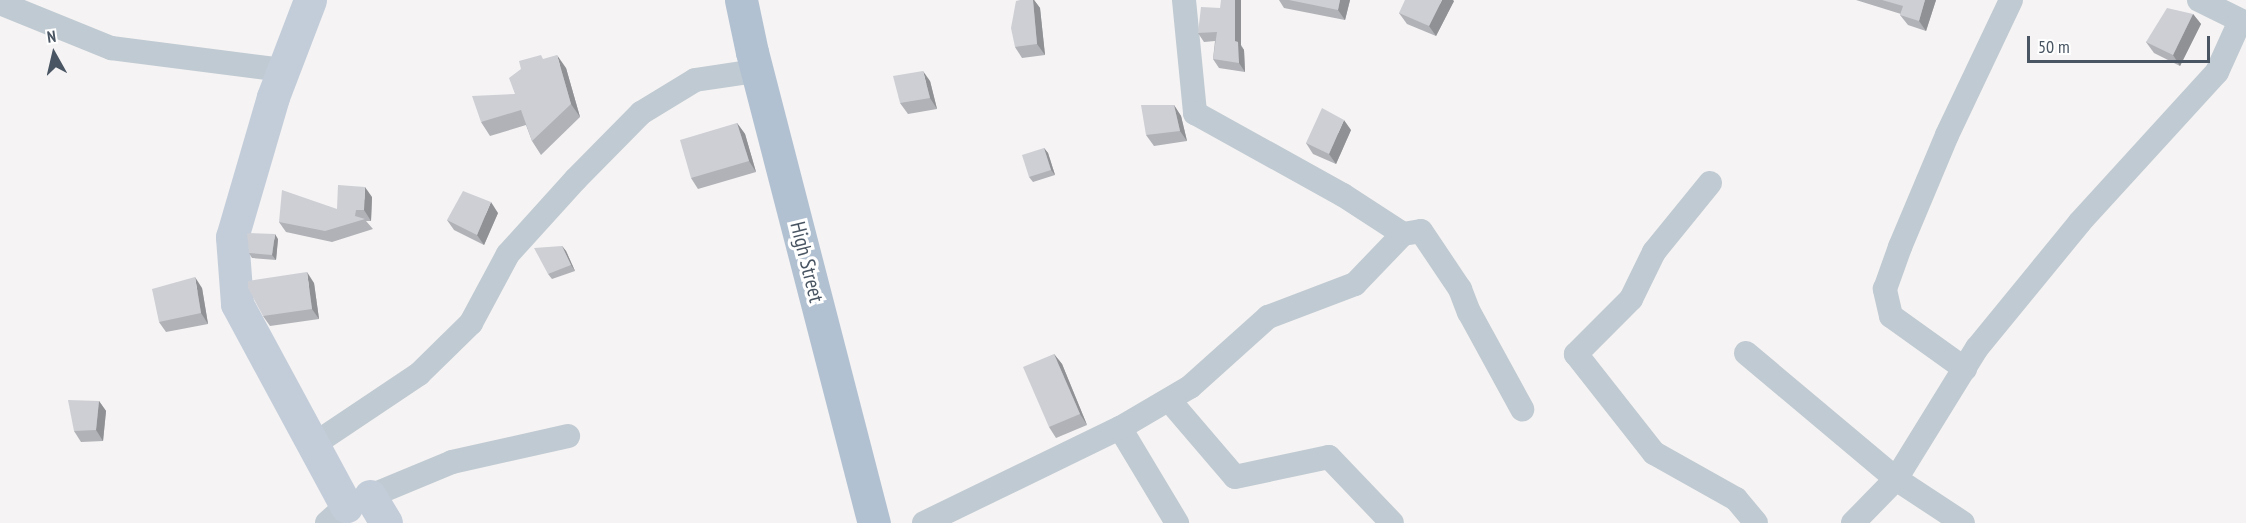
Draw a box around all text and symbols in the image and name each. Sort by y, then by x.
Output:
north arrow [24,24,84,84]
scale bar [2030,24,2213,62]
text: N [46,26,57,47]
text: 50 m [2038,35,2070,58]
street label: High Street [785,219,829,305]

